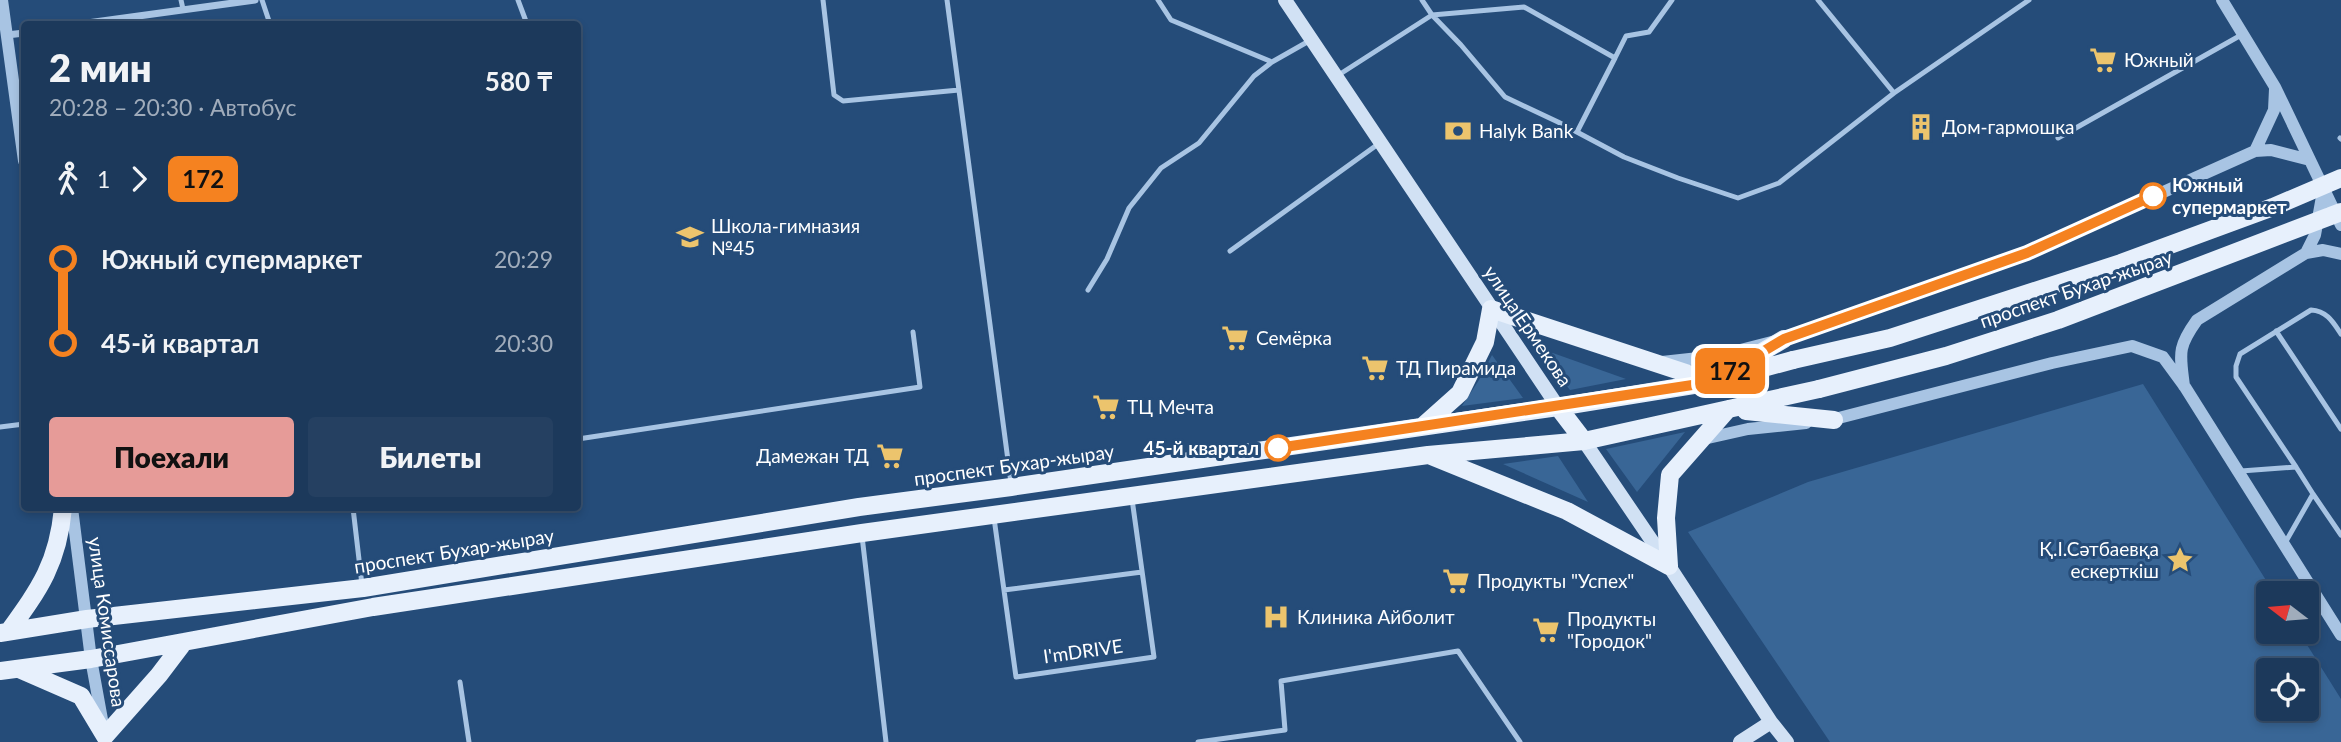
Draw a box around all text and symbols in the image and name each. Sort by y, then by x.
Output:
text: 2 мин [49,44,152,90]
supermarket icon: Южный [2088,45,2118,75]
place label: Южный [2124,48,2194,71]
text: 580 ₸ [485,65,553,97]
text: 20:28 – 20:30 · Автобус [49,93,297,121]
building icon: Дом-гармошка [1906,112,1936,142]
place label: Дом-гармошка [1942,115,2075,138]
bank icon: Halyk Bank [1443,116,1473,146]
place label: Halyk Bank [1479,119,1574,142]
icon: walk [49,160,87,198]
icon: forward [120,160,158,198]
text: 172 [182,164,224,193]
text: 1 [97,165,110,193]
place label: Южный супермаркет [2172,173,2287,218]
marker: Южный супермаркет [2140,183,2166,209]
place label: Школа-гимназия №45 [711,214,860,259]
school or university icon: Школа-гимназия №45 [675,222,705,252]
text: Южный супермаркет [101,243,362,275]
text: 20:29 [494,245,553,273]
street label: проспект Бухар-жырау [1977,245,2175,332]
street label: улица Ермекова [1480,261,1577,390]
supermarket icon: Семёрка [1220,323,1250,353]
place label: Семёрка [1256,326,1332,349]
text: 45-й квартал [101,327,259,359]
text: 20:30 [494,329,553,357]
line badge: 172 [1690,348,1770,394]
supermarket icon: ТД Пирамида [1360,353,1390,383]
place label: ТД Пирамида [1396,356,1516,379]
text: 172 [1709,356,1751,385]
supermarket icon: ТЦ Мечта [1091,392,1121,422]
place label: ТЦ Мечта [1127,395,1214,418]
button: Поехали [49,417,294,497]
button: Билеты [308,417,553,497]
marker: 45-й квартал [1265,435,1291,461]
place label: 45-й квартал [1143,436,1259,459]
street label: проспект Бухар-жырау [912,439,1116,490]
supermarket icon: Дамежан ТД [875,441,905,471]
place label: Дамежан ТД [756,444,869,467]
street label: проспект Бухар-жырау [352,523,556,578]
street label: улица Комиссарова [84,535,131,708]
place label: Қ.І.Сәтбаевқа ескерткіш [2039,537,2159,582]
place icon: Қ.І.Сәтбаевқа ескерткіш [2165,545,2195,575]
supermarket icon: Продукты "Успех" [1441,566,1471,596]
place label: Продукты "Успех" [1477,569,1634,592]
north arrow [2256,581,2319,644]
map controls [2256,581,2319,721]
hospital icon: Клиника Айболит [1261,602,1291,632]
place label: Клиника Айболит [1297,605,1455,628]
place label: Продукты "Городок" [1567,607,1656,652]
supermarket icon: Продукты "Городок" [1531,615,1561,645]
street label: I'mDRIVE [1042,634,1124,667]
button: locate [2256,658,2319,721]

